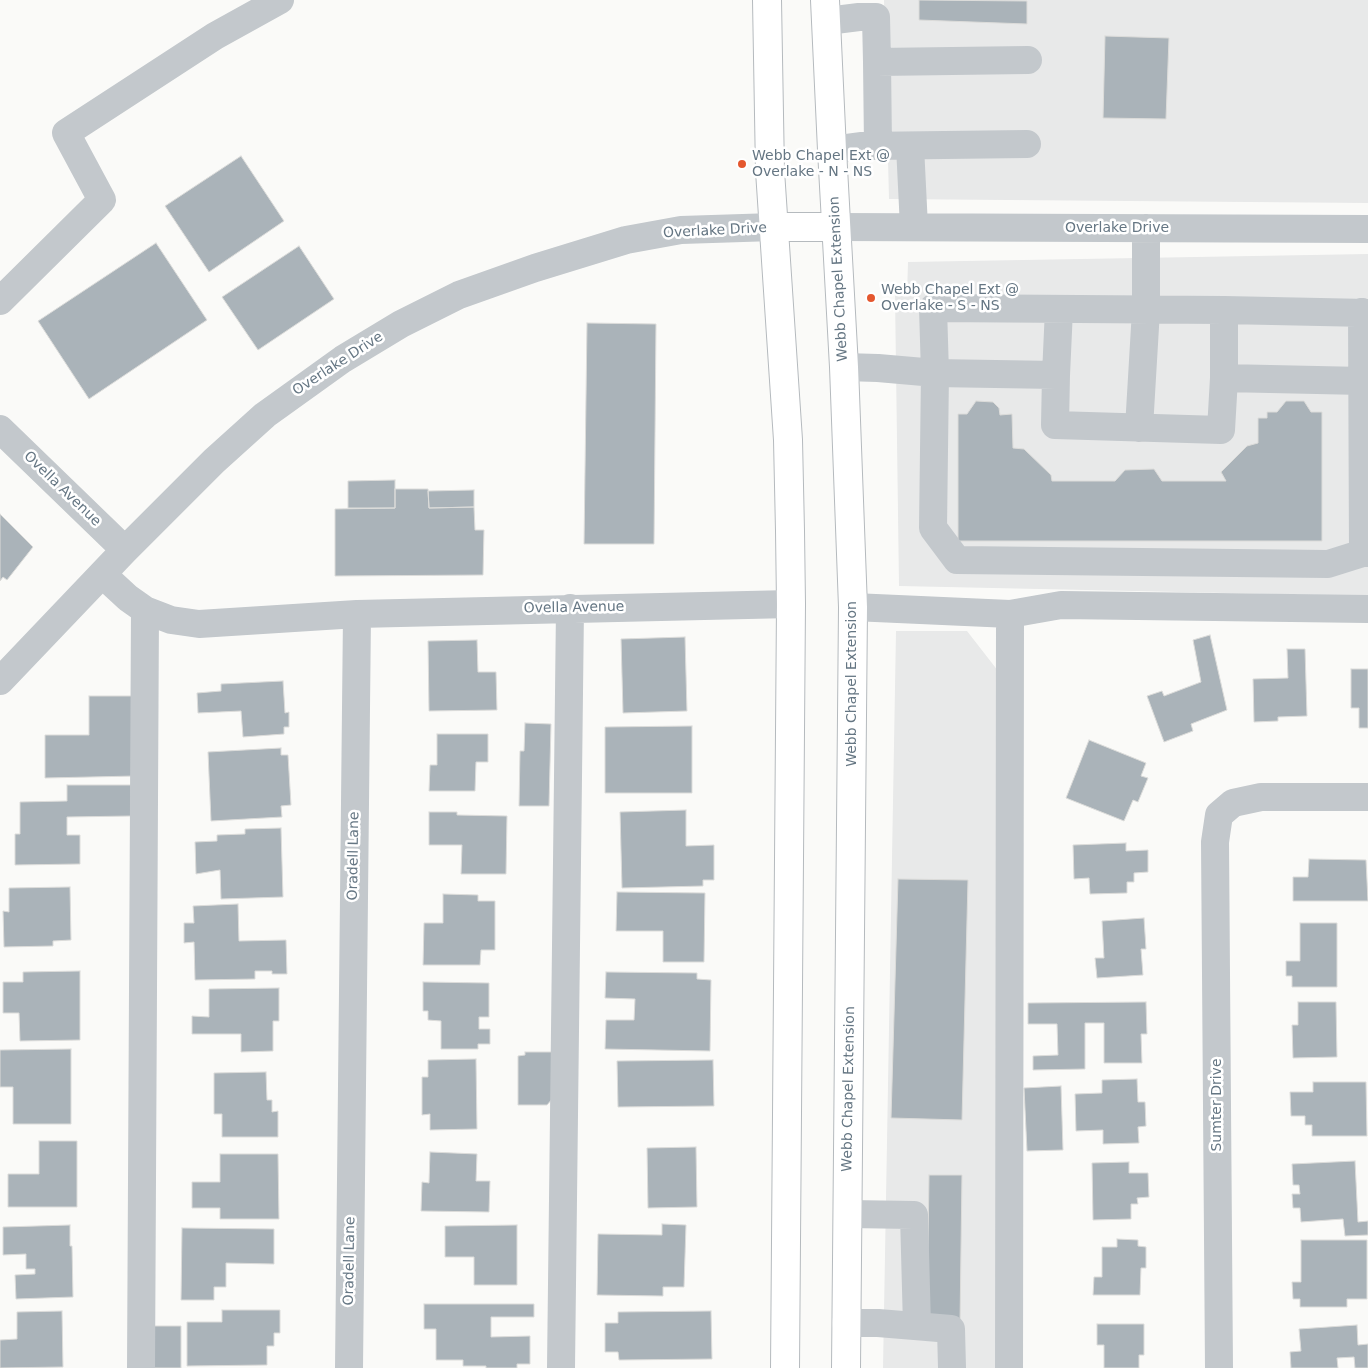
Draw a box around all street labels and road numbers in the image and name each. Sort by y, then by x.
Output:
street label: Webb Chapel Extension [826,196,852,362]
street label: Overlake Drive [663,220,767,242]
street label: Overlake Drive [1065,220,1169,236]
street label: Overlake Drive [290,329,386,399]
street label: Ovella Avenue [20,448,104,530]
street label: Ovella Avenue [523,599,625,617]
street label: Webb Chapel Extension [844,601,860,767]
street label: Oradell Lane [345,811,363,901]
street label: Webb Chapel Extension [839,1006,859,1172]
street label: Sumter Drive [1209,1058,1225,1152]
street label: Oradell Lane [341,1216,359,1306]

